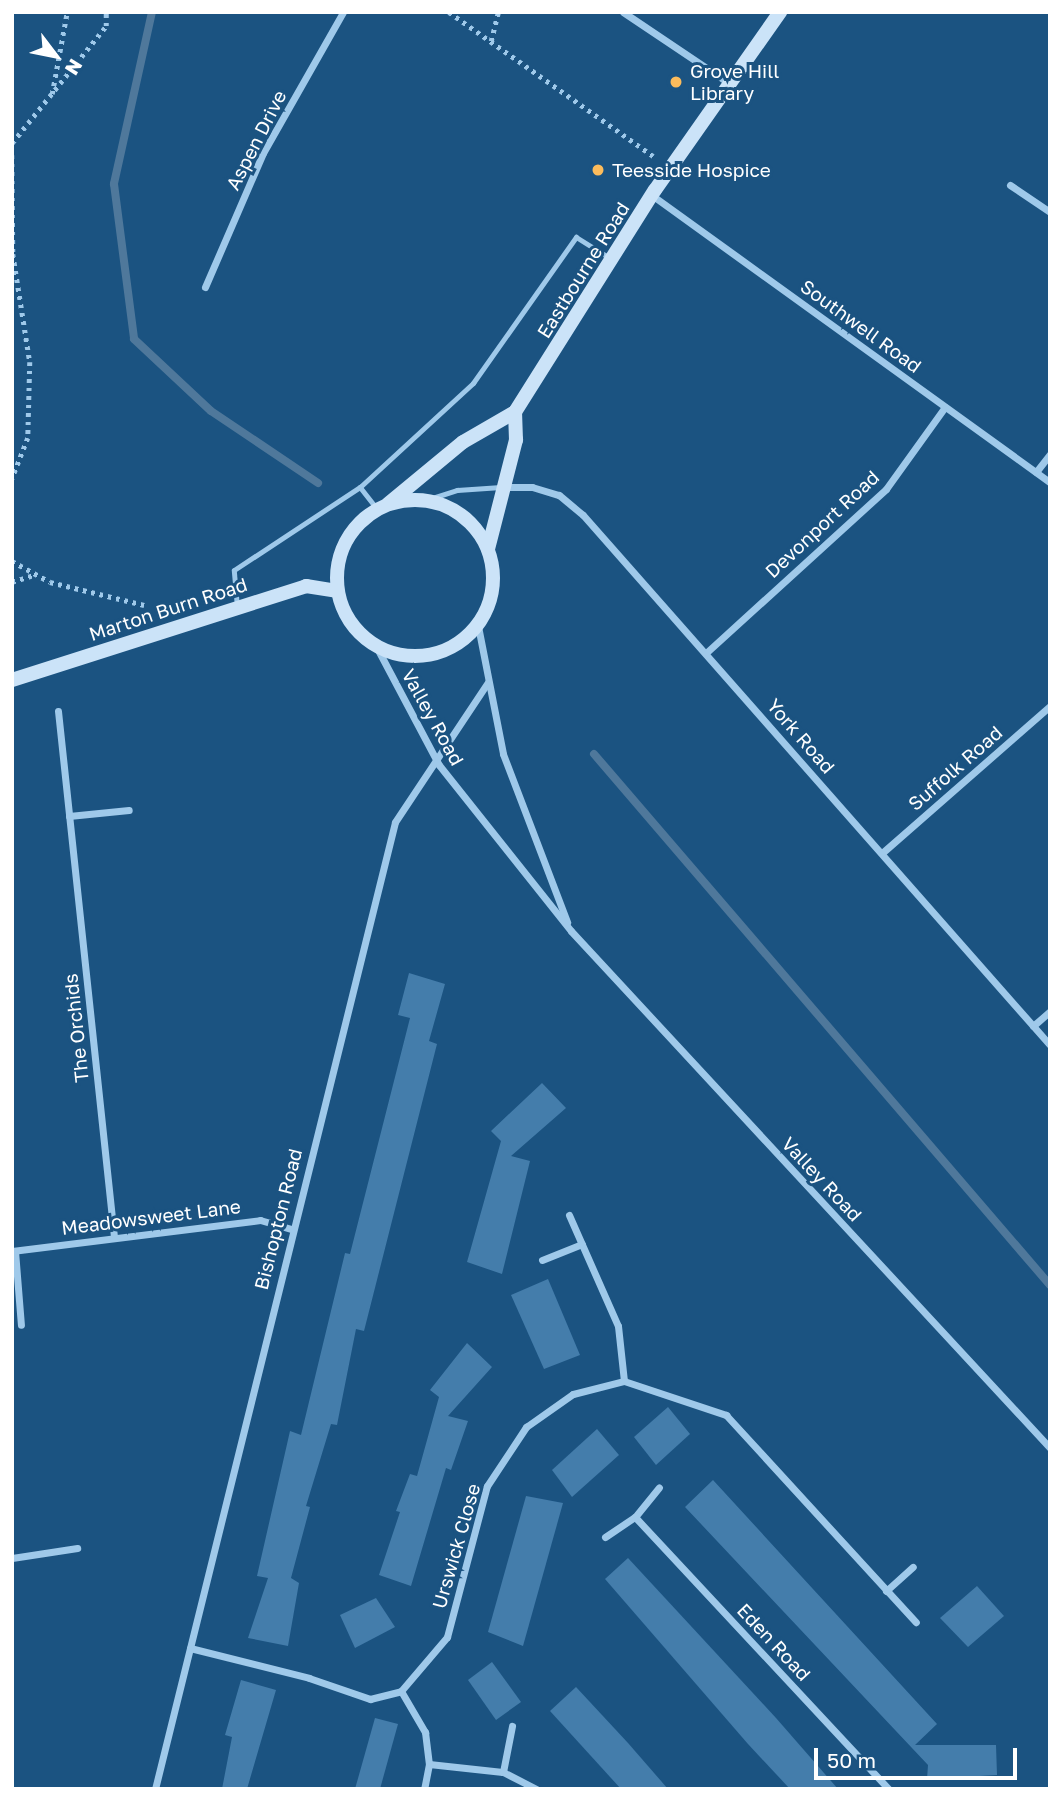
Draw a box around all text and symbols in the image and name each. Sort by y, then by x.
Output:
north arrow [21,21,91,91]
text: N [61,55,88,80]
place label: Grove Hill Library [690,60,779,104]
marker: Grove Hill Library [668,74,684,90]
street label: Aspen Drive [221,86,291,194]
place label: Teesside Hospice [612,159,771,181]
marker: Teesside Hospice [590,162,606,178]
street label: Eastbourne Road [532,198,634,342]
street label: Southwell Road [796,275,926,377]
street label: Devonport Road [760,466,884,582]
street label: Marton Burn Road [86,573,250,645]
street label: Valley Road [397,665,469,769]
street label: York Road [762,694,840,778]
street label: Suffolk Road [903,721,1007,815]
street label: The Orchids [59,972,93,1084]
street label: Valley Road [777,1132,867,1226]
street label: Bishopton Road [249,1146,307,1292]
street label: Meadowsweet Lane [60,1195,242,1239]
street label: Urswick Close [427,1481,485,1611]
street label: Eden Road [733,1599,815,1685]
scale bar [817,1734,1020,1778]
text: 50 m [827,1747,876,1773]

